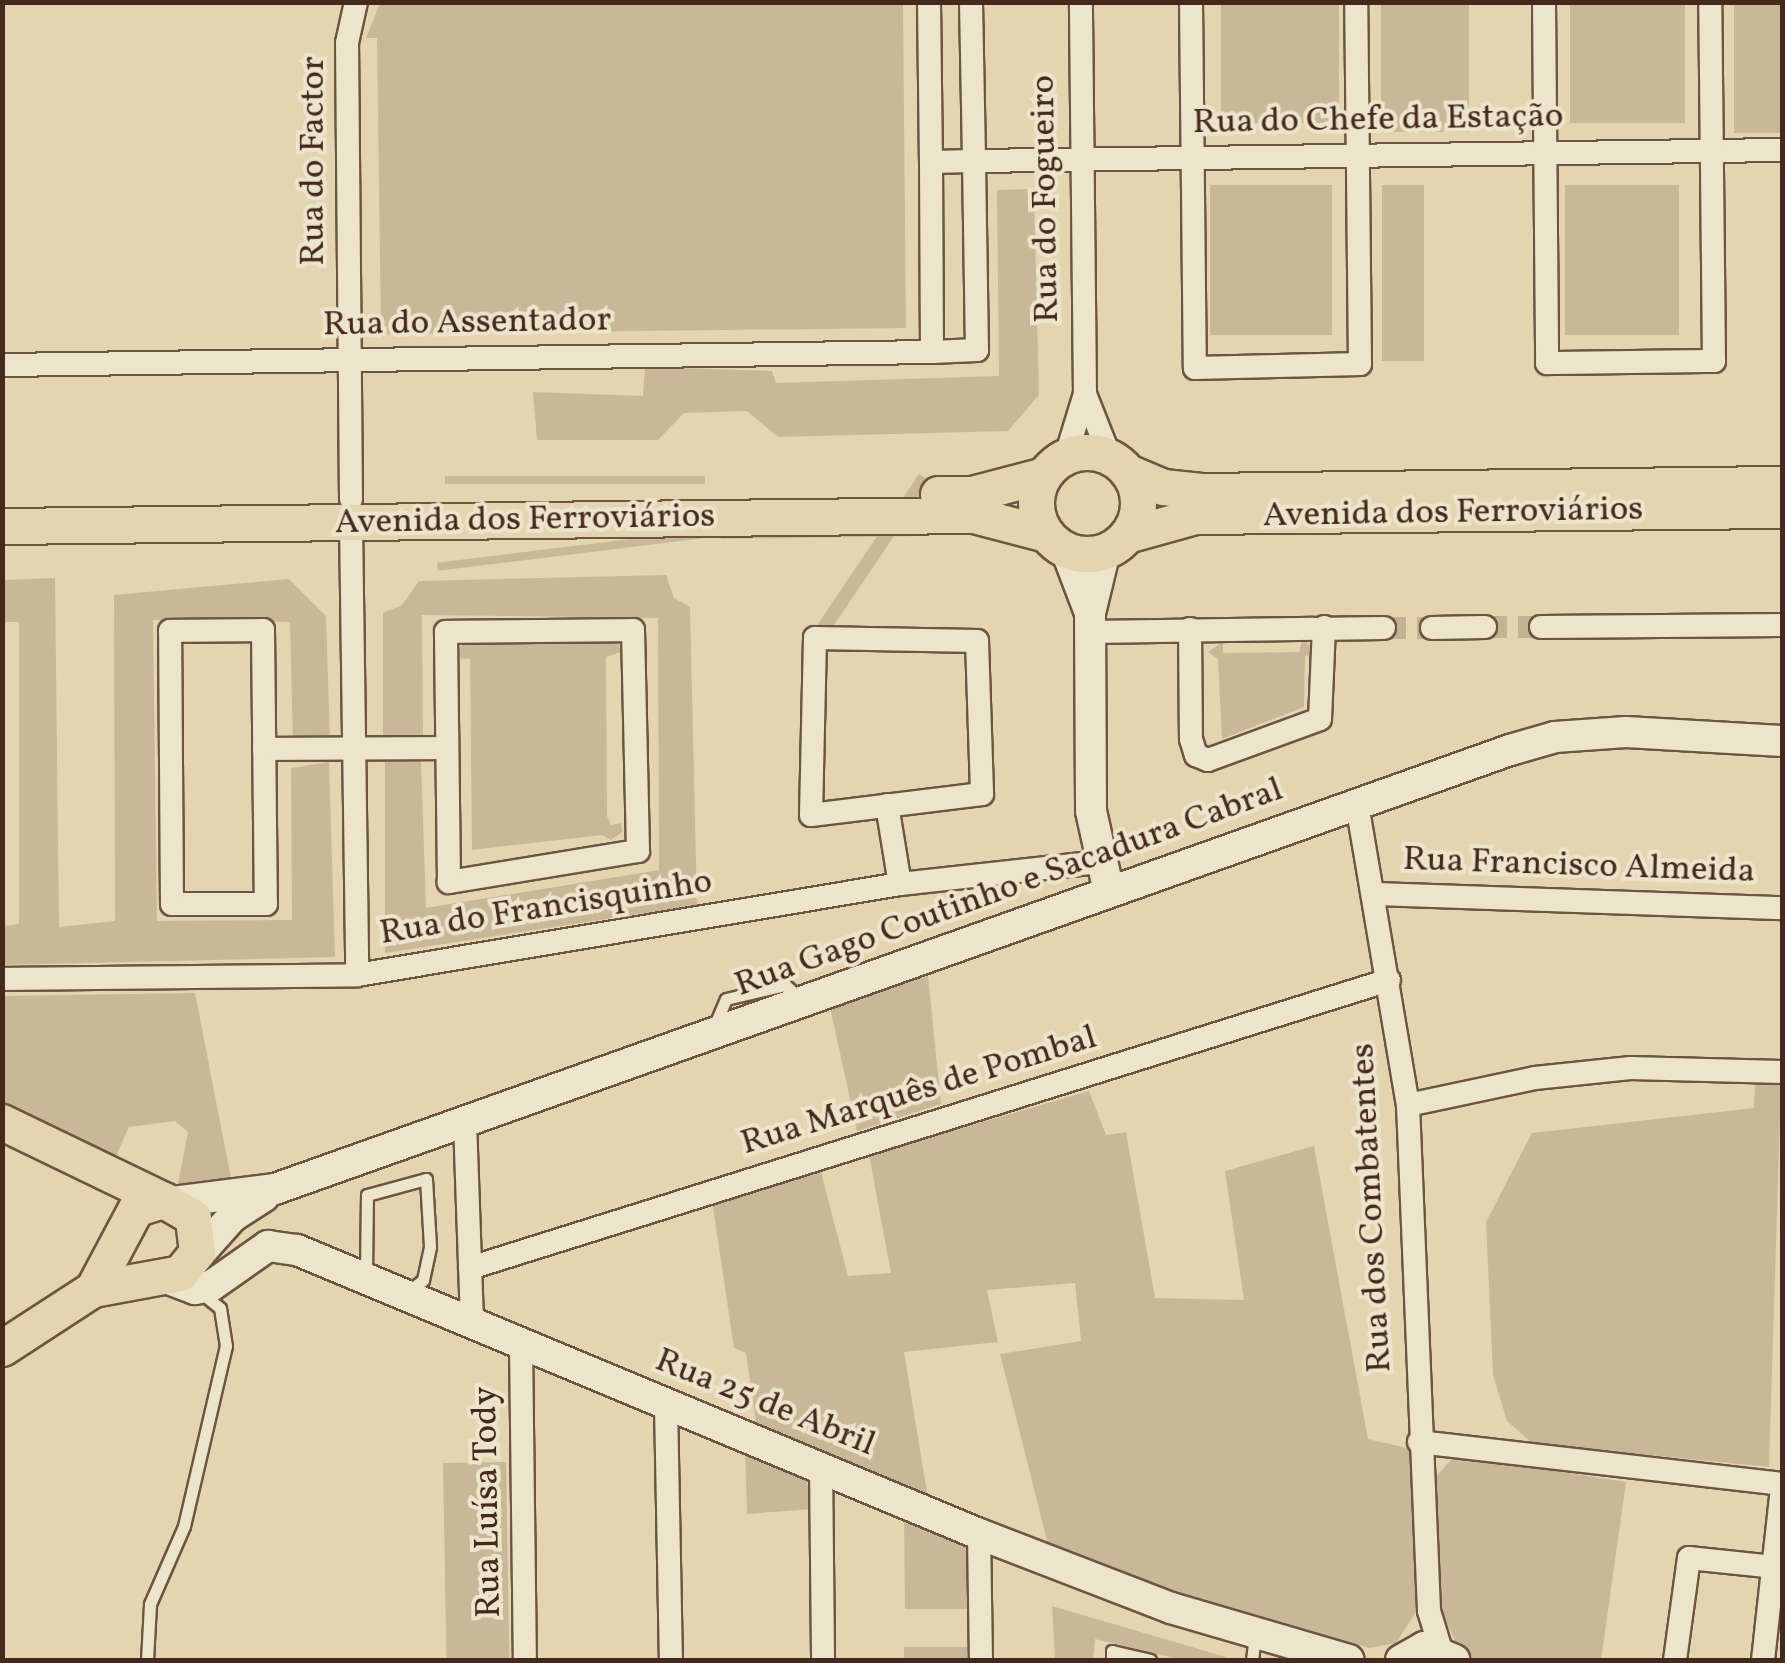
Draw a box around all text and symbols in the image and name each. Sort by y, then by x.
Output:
street label: Rua do Factor [293,56,335,266]
street label: Rua do Fogueiro [1023,75,1069,323]
street label: Rua do Chefe da Estação [1192,96,1564,144]
street label: Rua do Assentador [323,299,611,347]
street label: Avenida dos Ferroviários [1262,489,1644,537]
street label: Avenida dos Ferroviários [334,496,716,544]
street label: Rua Gago Coutinho e Sacadura Cabral [729,769,1289,1007]
street label: Rua Francisco Almeida [1402,839,1756,893]
street label: Rua do Francisquinho [377,861,715,955]
street label: Rua Marquês de Pombal [736,1017,1102,1165]
street label: Rua dos Combatentes [1342,1042,1402,1374]
street label: Rua 25 de Abril [649,1340,881,1466]
street label: Rua Luísa Tody [465,1385,511,1619]

